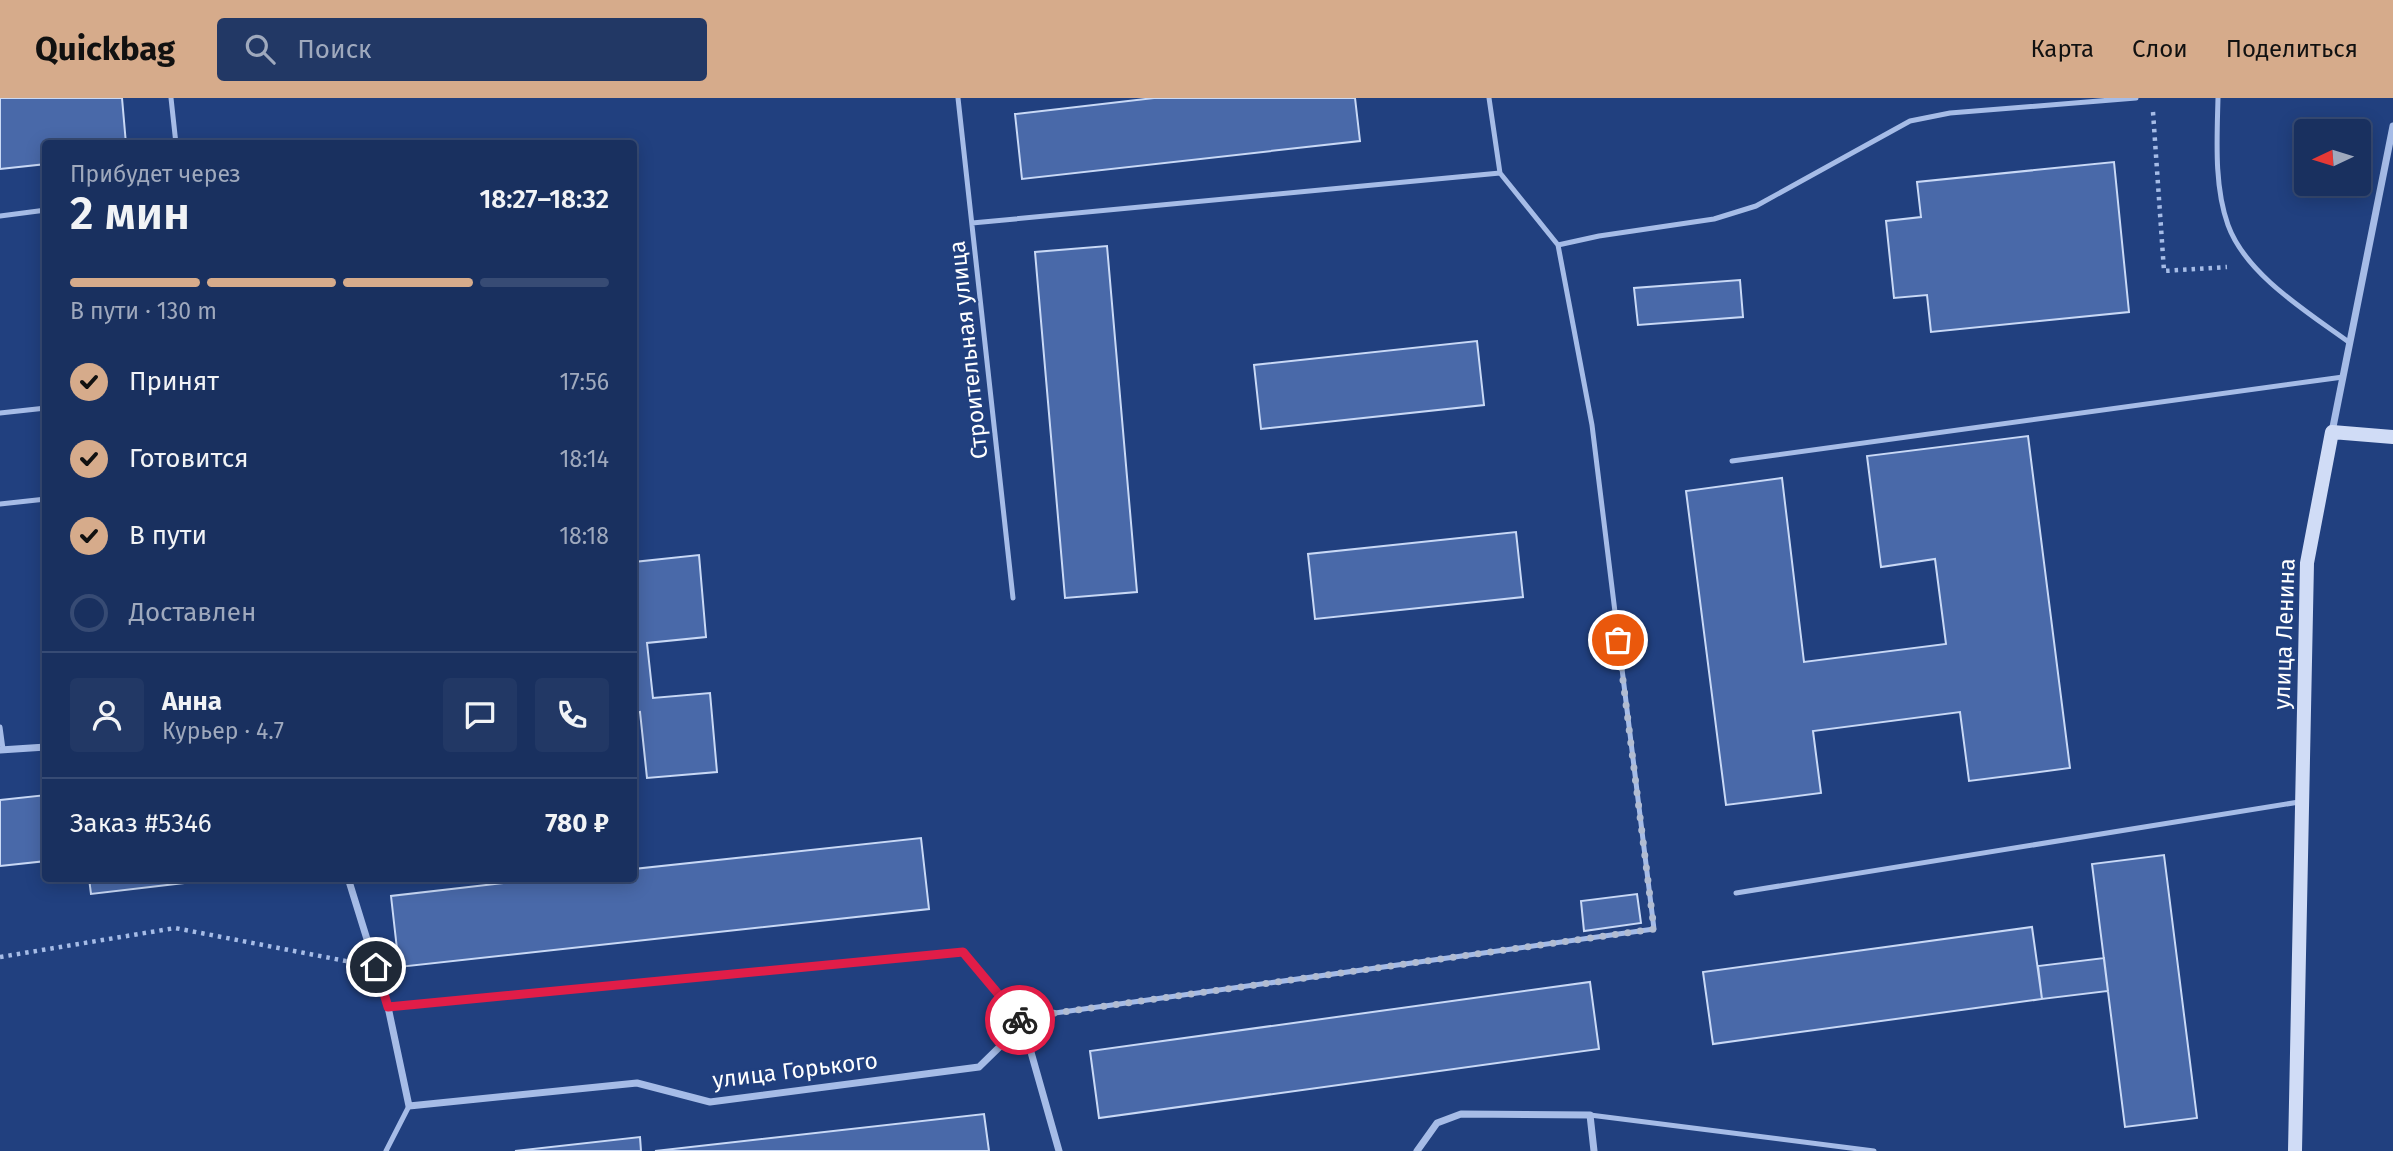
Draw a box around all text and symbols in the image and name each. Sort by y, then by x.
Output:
search box [217,18,707,81]
text: Quickbag [35,29,175,69]
icon: search [241,30,279,68]
text: Поиск [297,34,372,65]
text: Карта [2030,35,2094,63]
text: Слои [2132,35,2188,63]
text: Поделиться [2226,35,2358,63]
north arrow [2294,119,2371,196]
map controls [2294,119,2371,196]
text: Прибудет через [70,160,241,188]
text: 18:27–18:32 [479,184,609,215]
text: 2 мин [70,186,190,241]
street label: Строительная улица [943,240,993,460]
text: В пути · 130 m [70,297,217,325]
icon: check [70,363,108,401]
text: Принят [129,366,219,397]
text: 17:56 [559,368,609,396]
icon: check [70,440,108,478]
text: Готовится [129,443,249,474]
text: 18:14 [560,445,609,473]
icon: check [70,517,108,555]
text: В пути [129,520,207,551]
text: 18:18 [559,522,609,550]
street label: улица Ленина [2267,558,2301,710]
text: Доставлен [129,597,256,628]
pin [1588,610,1648,670]
icon: bag [1599,621,1637,659]
button: person [70,678,144,752]
button: chat [443,678,517,752]
button: phone [535,678,609,752]
text: Анна [162,686,222,717]
text: Курьер · 4.7 [162,717,284,745]
text: Заказ #5346 [70,808,212,839]
text: 780 ₽ [545,808,609,839]
pin [346,937,406,997]
icon: home [357,948,395,986]
courier [985,985,1055,1055]
icon: bike [1001,1001,1039,1039]
street label: улица Горького [711,1046,879,1094]

